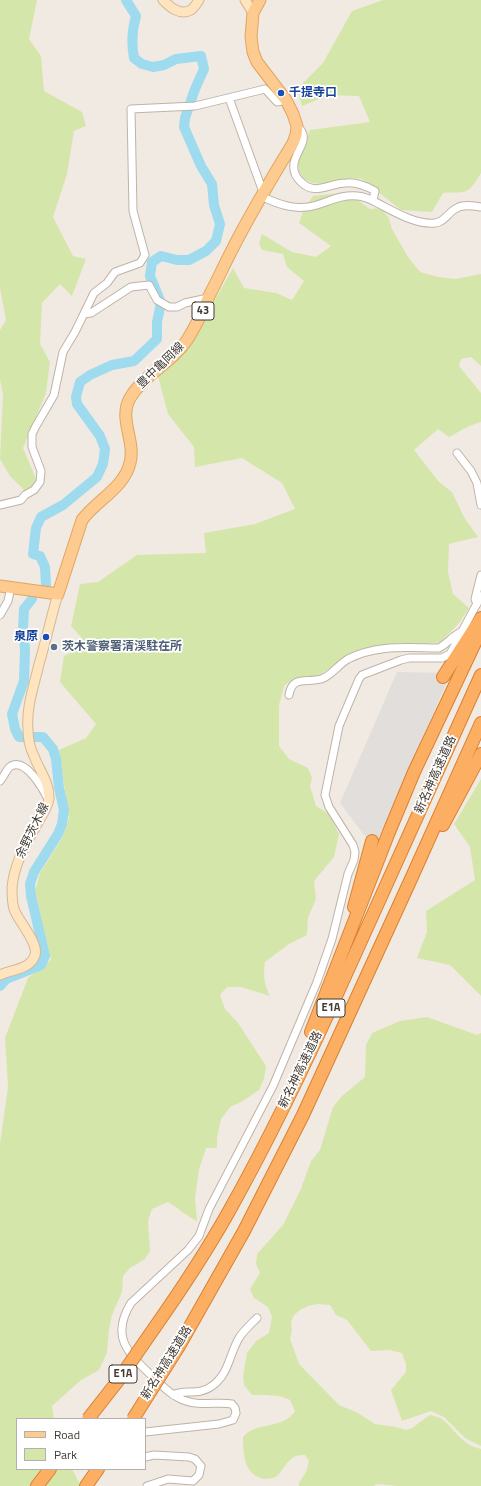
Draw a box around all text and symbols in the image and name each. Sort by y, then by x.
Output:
place label: 千提寺口 [289,86,337,100]
marker: 千提寺口 [276,88,286,98]
road number: 43 [192,302,214,320]
street label: 豊中亀岡線 [134,340,188,392]
place label: 泉原 [14,630,38,644]
marker: 泉原 [41,632,51,642]
place label: 茨木警察署清渓駐在所 [62,640,182,654]
marker: 茨木警察署清渓駐在所 [49,642,59,652]
street label: 新名神高速道路 [412,734,460,816]
street label: 余野茨木線 [13,801,53,861]
road number: E1A [317,999,345,1017]
street label: 新名神高速道路 [276,1029,326,1111]
street label: 新名神高速道路 [139,1324,195,1402]
road number: E1A [109,1365,137,1383]
legend [16,1418,146,1470]
text: Road [54,1425,80,1444]
text: Park [54,1445,77,1464]

